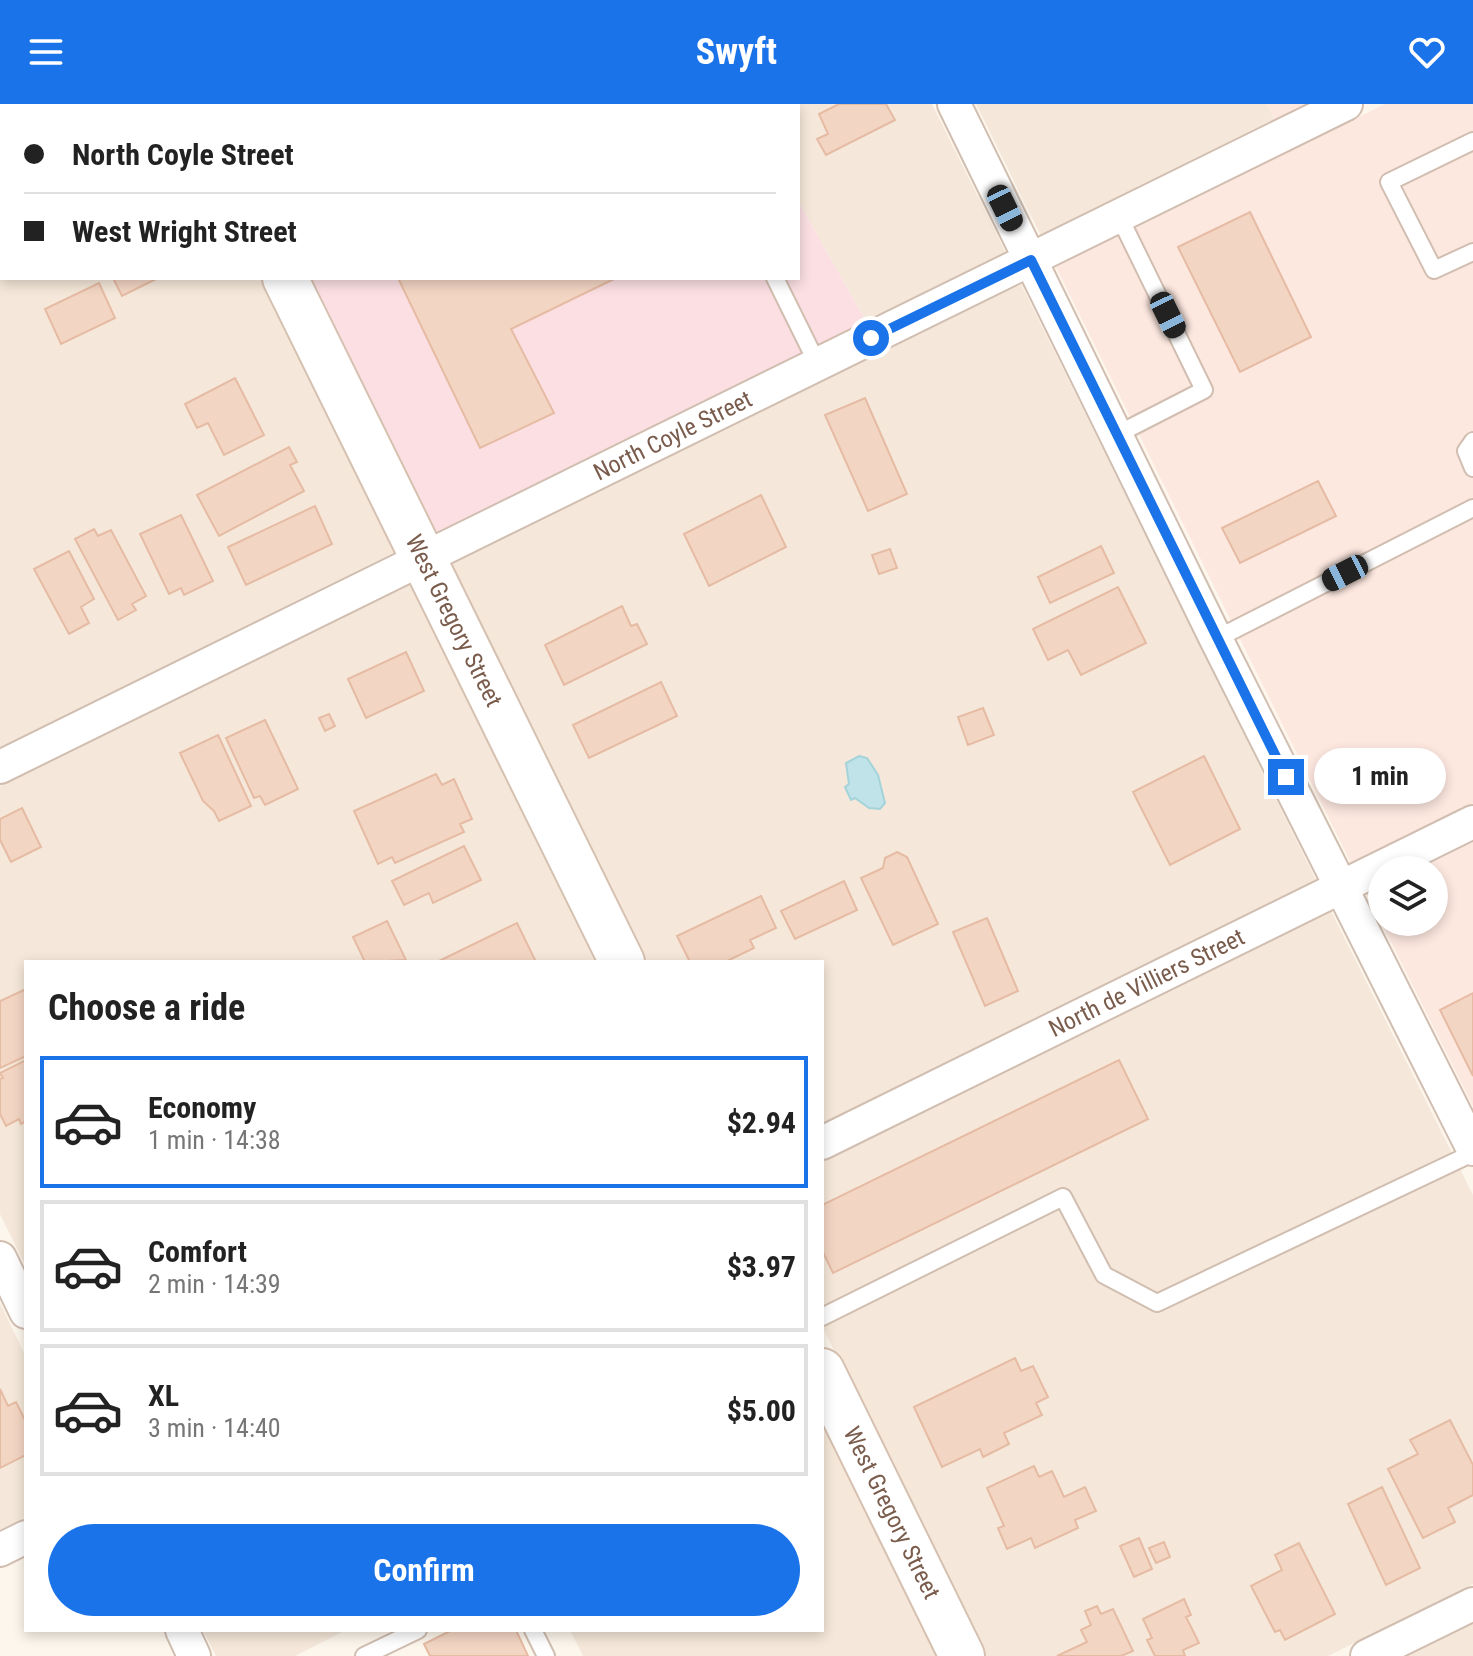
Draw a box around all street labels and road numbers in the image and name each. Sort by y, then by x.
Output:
street label: North Coyle Street [589,385,757,486]
street label: West Gregory Street [400,530,508,711]
street label: North de Villiers Street [1044,923,1249,1043]
street label: West Gregory Street [838,1422,946,1604]

